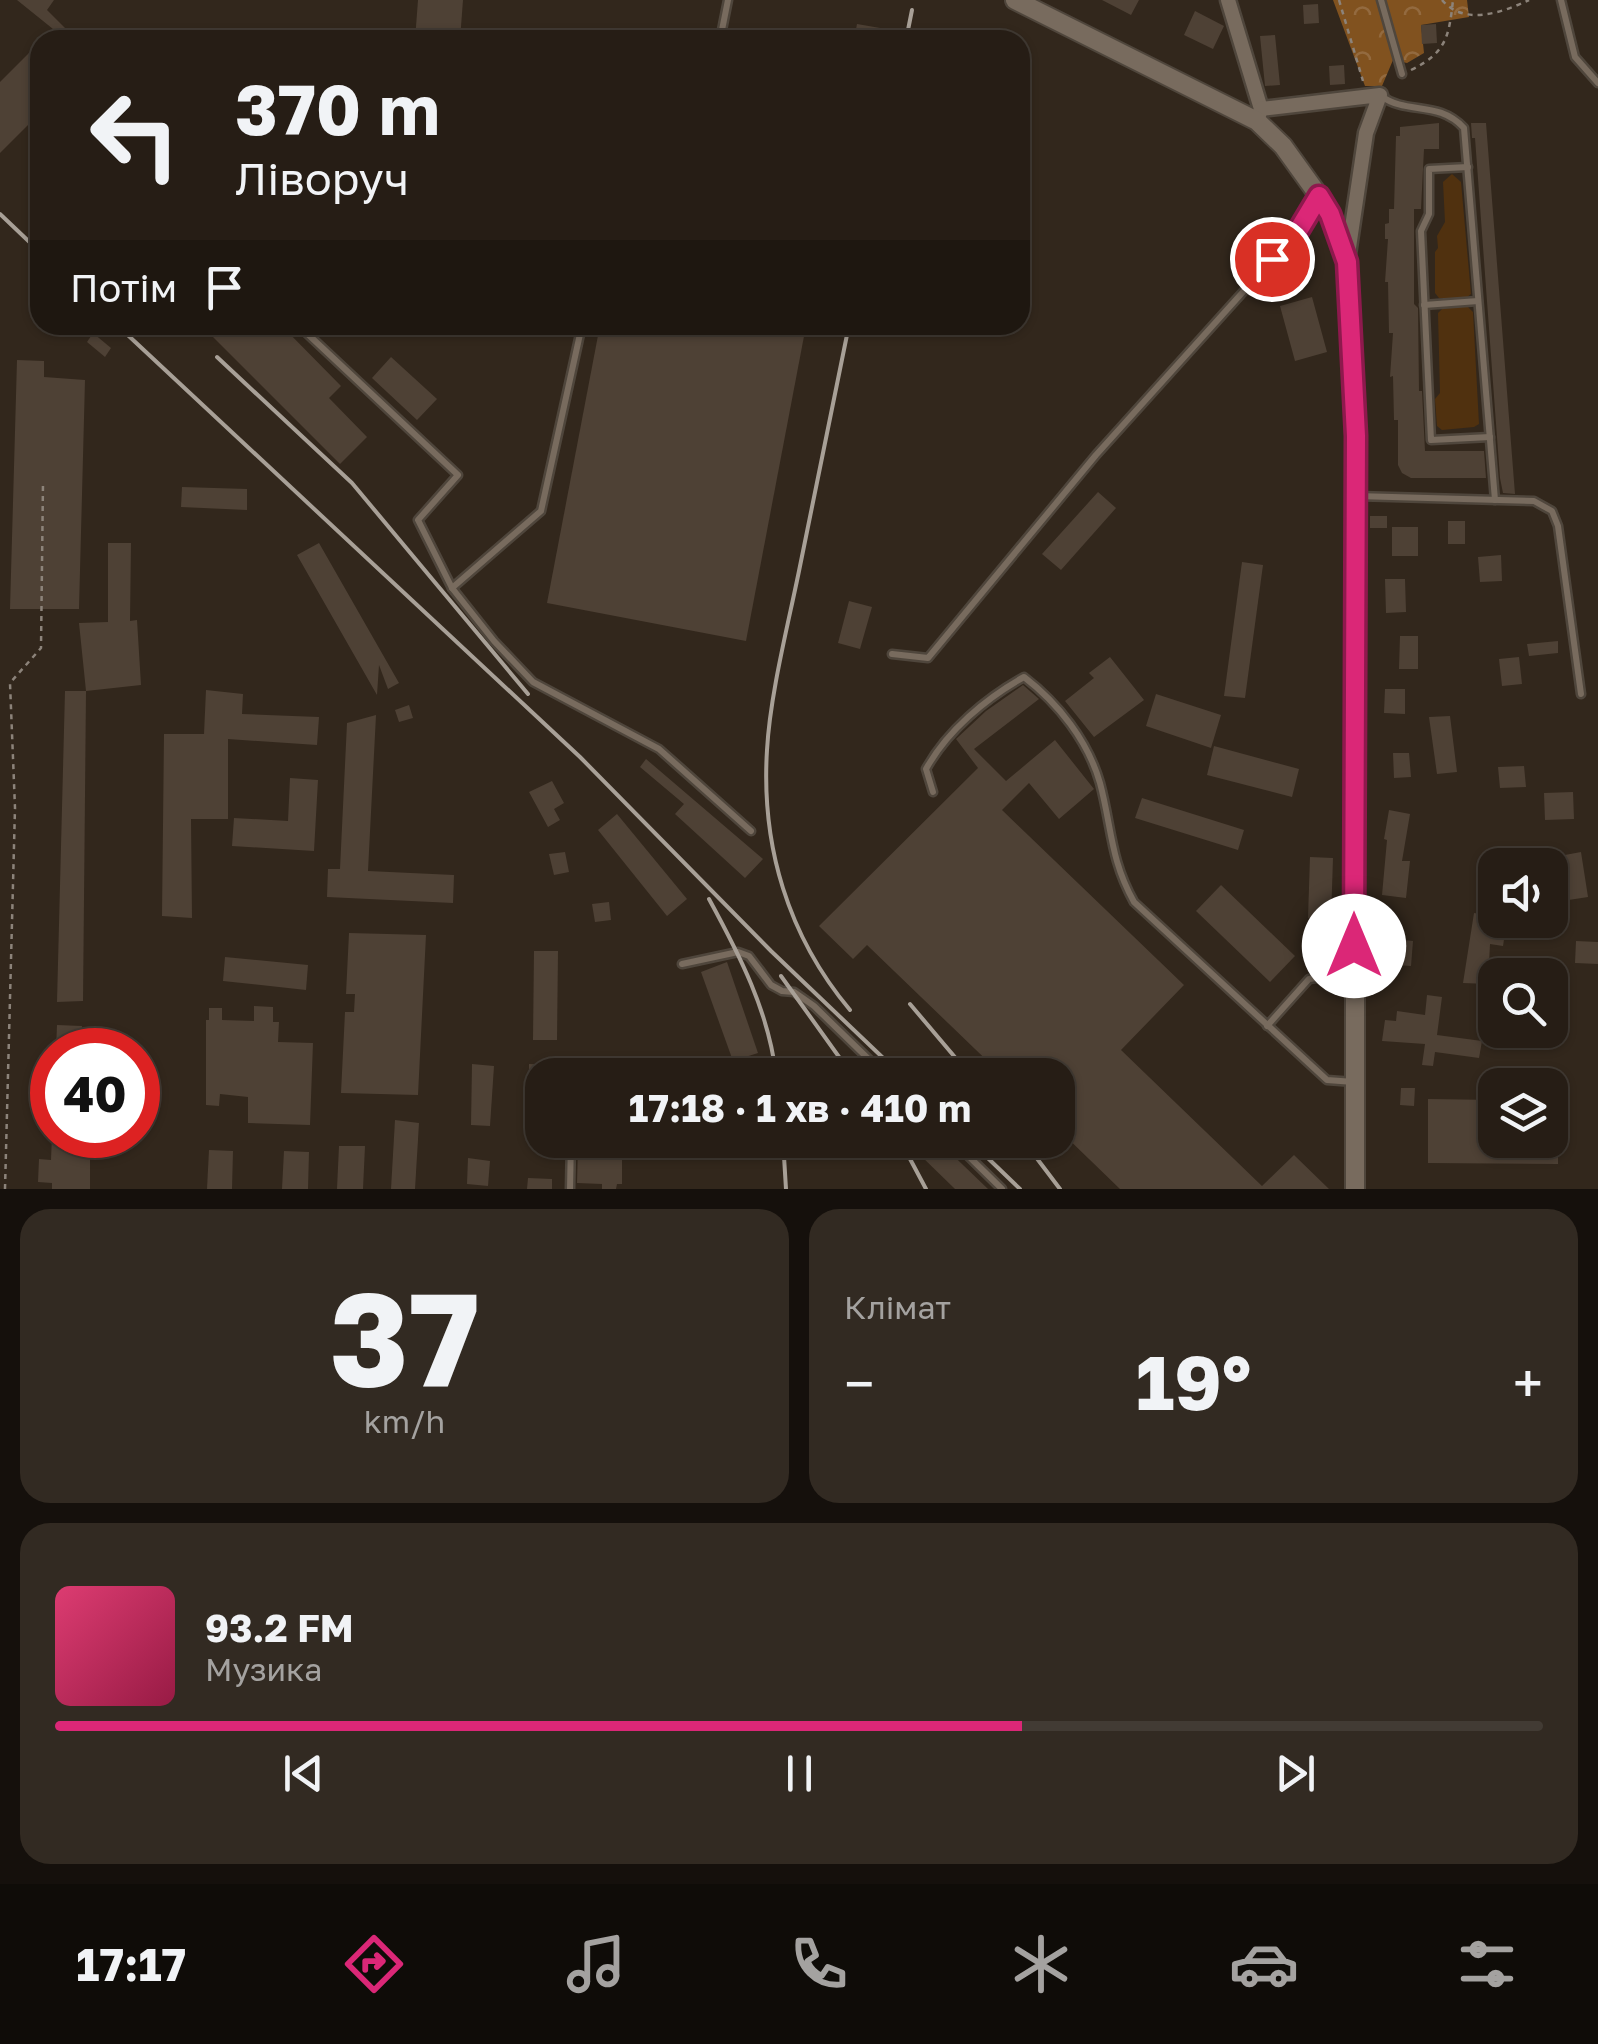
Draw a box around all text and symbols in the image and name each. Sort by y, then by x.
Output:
text: 370 m [235,66,440,150]
icon: left [70,70,200,200]
text: Ліворуч [235,151,409,205]
pin [1230,217,1315,302]
icon: arrive [1245,232,1300,287]
icon: arrive [197,260,252,315]
text: Потім [70,265,177,310]
map controls [1478,848,1568,1158]
button: sound [1478,848,1568,938]
position arrow [1302,894,1406,998]
button: search [1478,958,1568,1048]
speed limit sign: 40 [30,1028,160,1158]
button: layers [1478,1068,1568,1158]
text: 17:18 · 1 хв · 410 m [629,1085,971,1130]
text: 37 [329,1259,480,1415]
text: Клімат [844,1288,951,1326]
text: 19° [1136,1336,1251,1427]
text: − [844,1350,874,1416]
text: + [1513,1350,1543,1416]
text: km/h [364,1402,445,1440]
text: 93.2 FM [205,1605,354,1650]
text: Музика [205,1650,322,1688]
icon: previous [276,1746,331,1801]
icon: pause [772,1746,827,1801]
icon: next [1268,1746,1323,1801]
icon: directions [339,1929,409,1999]
icon: music [561,1929,631,1999]
icon: phone [784,1929,854,1999]
icon: climate [1006,1929,1076,1999]
icon: car [1229,1929,1299,1999]
icon: filters [1452,1929,1522,1999]
text: 17:17 [76,1937,186,1991]

